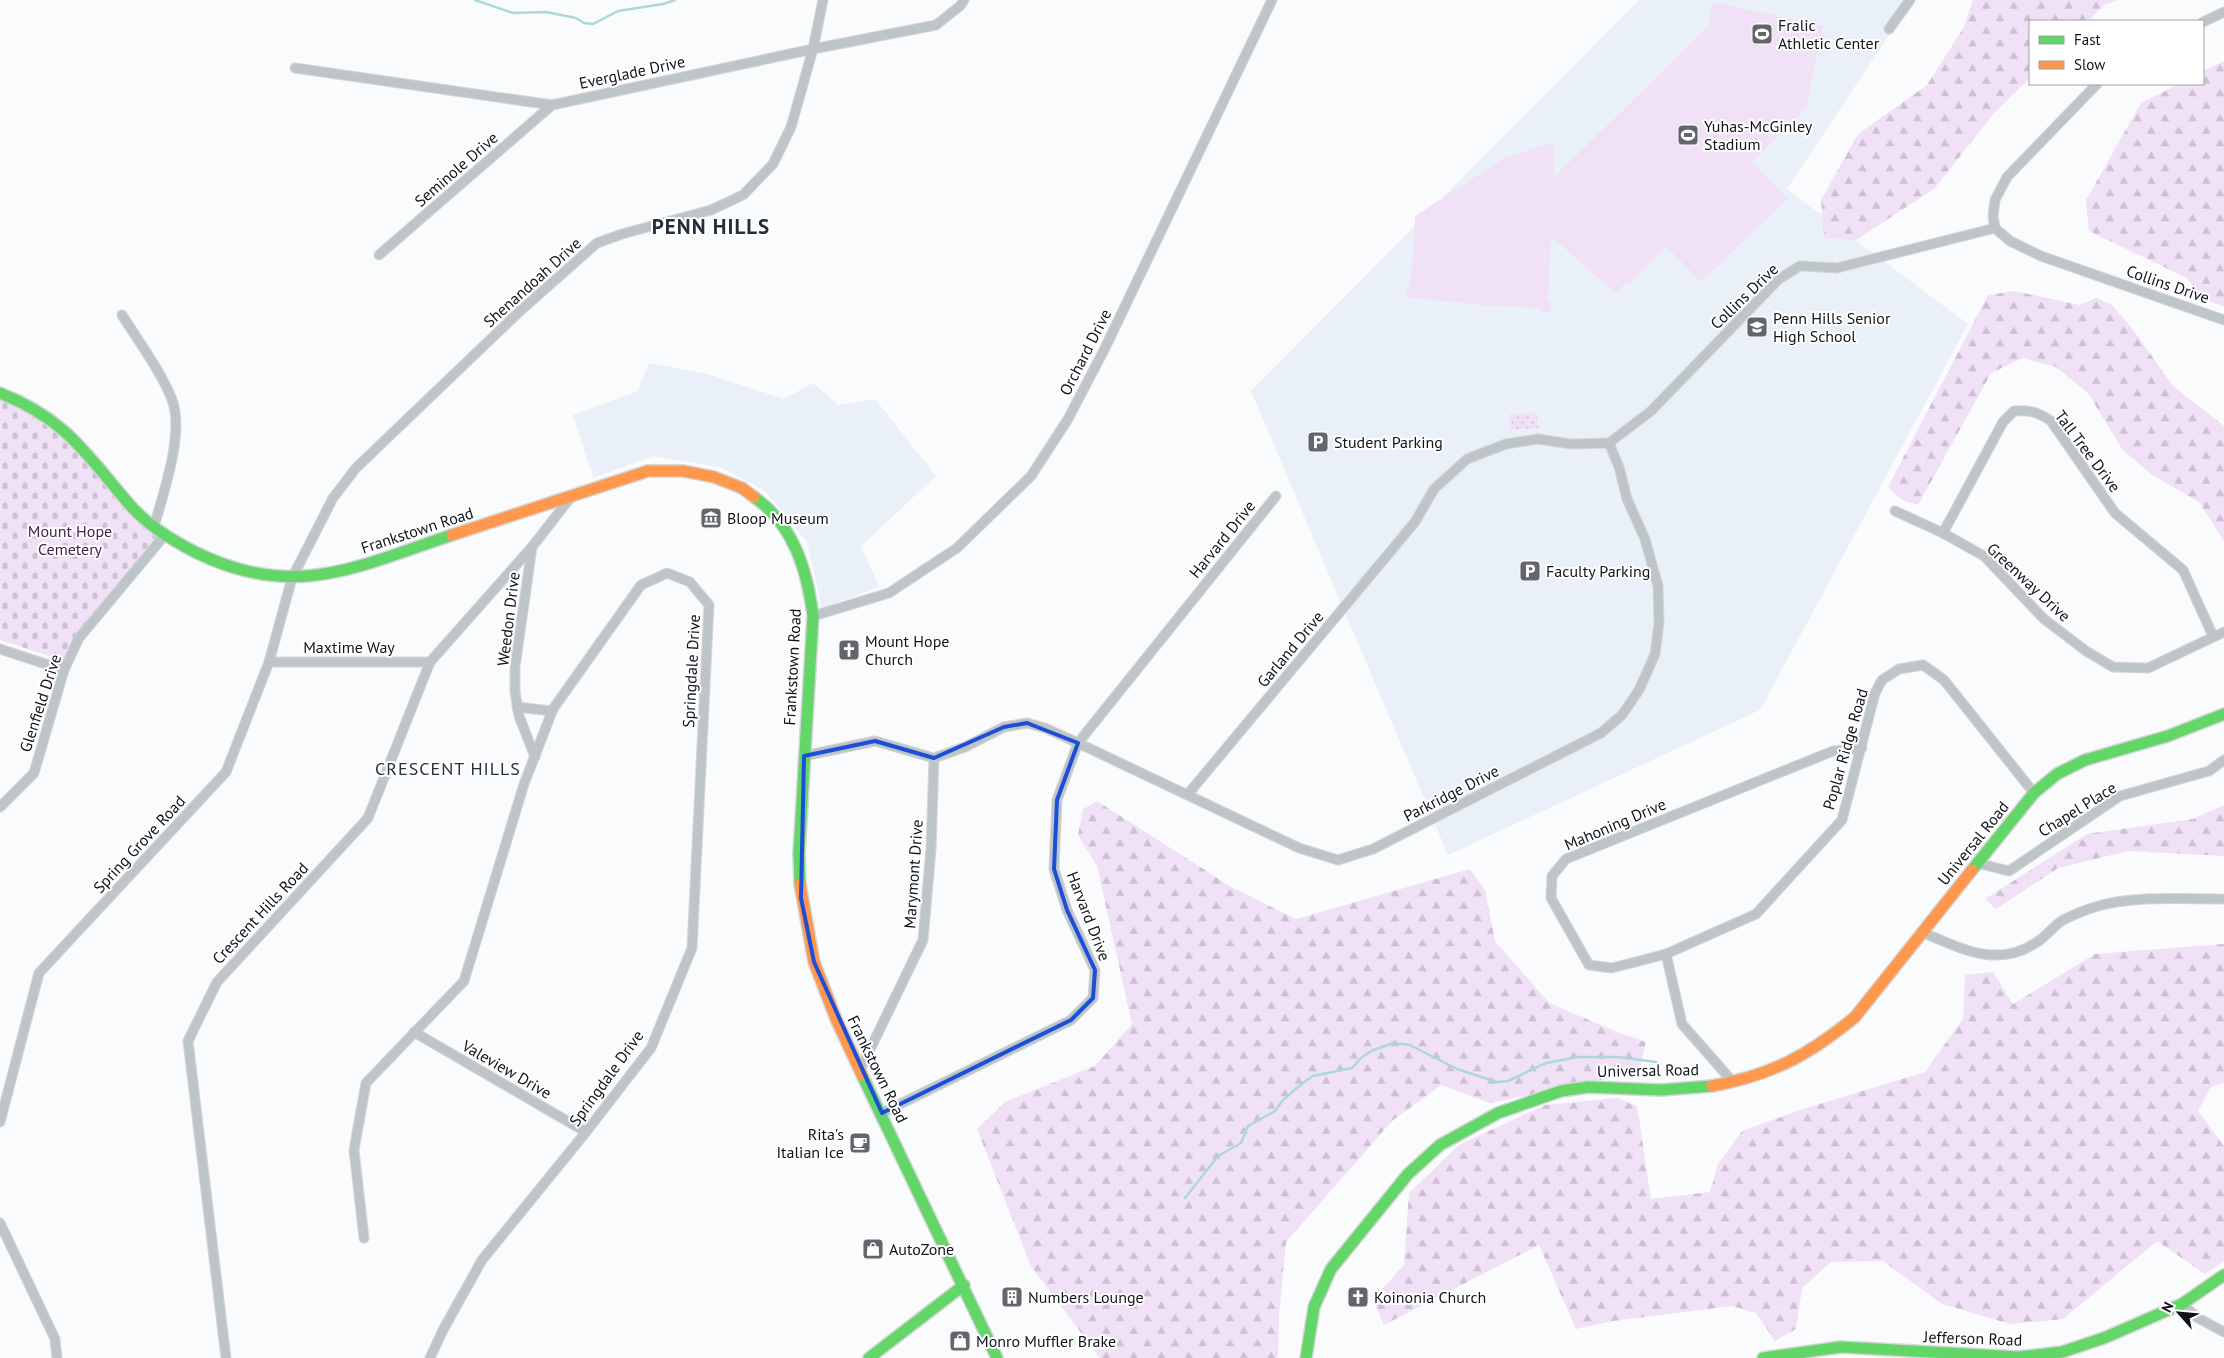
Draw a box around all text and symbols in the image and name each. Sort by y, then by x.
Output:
place label: Fralic Athletic Center [1778,15,1880,53]
legend [2029,20,2204,85]
sports icon: Fralic Athletic Center [1750,22,1774,46]
text: Fast [2074,30,2101,49]
street label: Everglade Drive [577,51,687,93]
text: Slow [2074,55,2105,74]
place label: Yuhas-McGinley Stadium [1704,116,1813,154]
sports icon: Yuhas-McGinley Stadium [1676,123,1700,147]
street label: Seminole Drive [410,127,502,211]
district label: PENN HILLS [652,213,770,240]
street label: Shenandoah Drive [479,233,585,331]
street label: Collins Drive [1706,259,1782,333]
street label: Collins Drive [2124,260,2212,308]
street label: Orchard Drive [1055,305,1115,399]
place label: Penn Hills Senior High School [1773,308,1891,346]
school or university icon: Penn Hills Senior High School [1745,315,1769,339]
street label: Tall Tree Drive [2051,406,2125,496]
parking icon: Student Parking [1306,430,1330,454]
place label: Student Parking [1334,432,1443,452]
street label: Harvard Drive [1185,496,1259,582]
street label: Frankstown Road [358,502,476,558]
museum icon: Bloop Museum [699,506,723,530]
place label: Bloop Museum [727,508,829,528]
park label: Mount Hope Cemetery [28,521,112,559]
street label: Greenway Drive [1983,538,2075,626]
parking icon: Faculty Parking [1518,559,1542,583]
place label: Faculty Parking [1546,561,1650,581]
street label: Weedon Drive [492,571,524,667]
street label: Garland Drive [1252,607,1328,691]
street label: Frankstown Road [779,608,805,726]
street label: Springdale Drive [678,614,704,728]
place label: Mount Hope Church [865,631,949,669]
street label: Maxtime Way [303,637,395,657]
church icon: Mount Hope Church [837,638,861,662]
street label: Glenfield Drive [15,652,65,754]
street label: Poplar Ridge Road [1818,686,1872,812]
district label: CRESCENT HILLS [375,757,521,780]
street label: Parkridge Drive [1400,760,1502,826]
street label: Chapel Place [2034,777,2120,841]
street label: Spring Grove Road [89,791,189,897]
street label: Mahoning Drive [1561,794,1669,854]
street label: Universal Road [1933,797,2013,889]
street label: Marymont Drive [899,819,927,929]
street label: Crescent Hills Road [208,858,312,968]
street label: Harvard Drive [1063,869,1115,963]
street label: Frankstown Road [843,1012,913,1126]
street label: Springdale Drive [564,1026,648,1130]
street label: Valeview Drive [458,1035,555,1103]
street label: Universal Road [1597,1059,1699,1081]
place label: Rita's Italian Ice [776,1124,844,1162]
cafe icon: Rita's Italian Ice [848,1131,872,1155]
shop icon: AutoZone [861,1237,885,1261]
place label: AutoZone [889,1239,954,1259]
building icon: Numbers Lounge [1000,1285,1024,1309]
church icon: Koinonia Church [1346,1285,1370,1309]
place label: Numbers Lounge [1028,1287,1144,1307]
place label: Koinonia Church [1374,1287,1486,1307]
north arrow [2154,1288,2204,1338]
text: N [2157,1299,2178,1315]
street label: Jefferson Road [1922,1326,2023,1350]
shop icon: Monro Muffler Brake [948,1329,972,1353]
place label: Monro Muffler Brake [976,1331,1116,1351]

